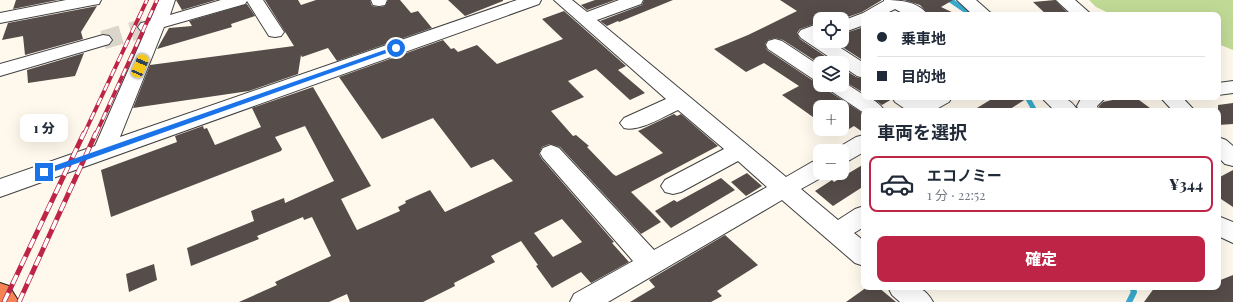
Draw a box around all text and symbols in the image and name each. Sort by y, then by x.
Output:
map controls [813,12,849,180]
button: locate [813,12,849,48]
text: 乗車地 [901,28,946,48]
route start [387,39,405,57]
car [130,53,150,79]
button: layers [813,56,849,92]
text: 目的地 [901,66,946,86]
button: + [813,100,849,136]
callout: 1 分 [20,114,68,142]
text: 1 分 [33,119,55,136]
text: 車両を選択 [877,120,967,144]
button: − [813,144,849,180]
route end [35,163,53,181]
text: エコノミー [927,165,1002,185]
icon: car [879,166,915,202]
text: ¥344 [1169,174,1203,194]
text: 1 分 · 22:52 [927,186,986,203]
button: 確定 [877,236,1205,282]

